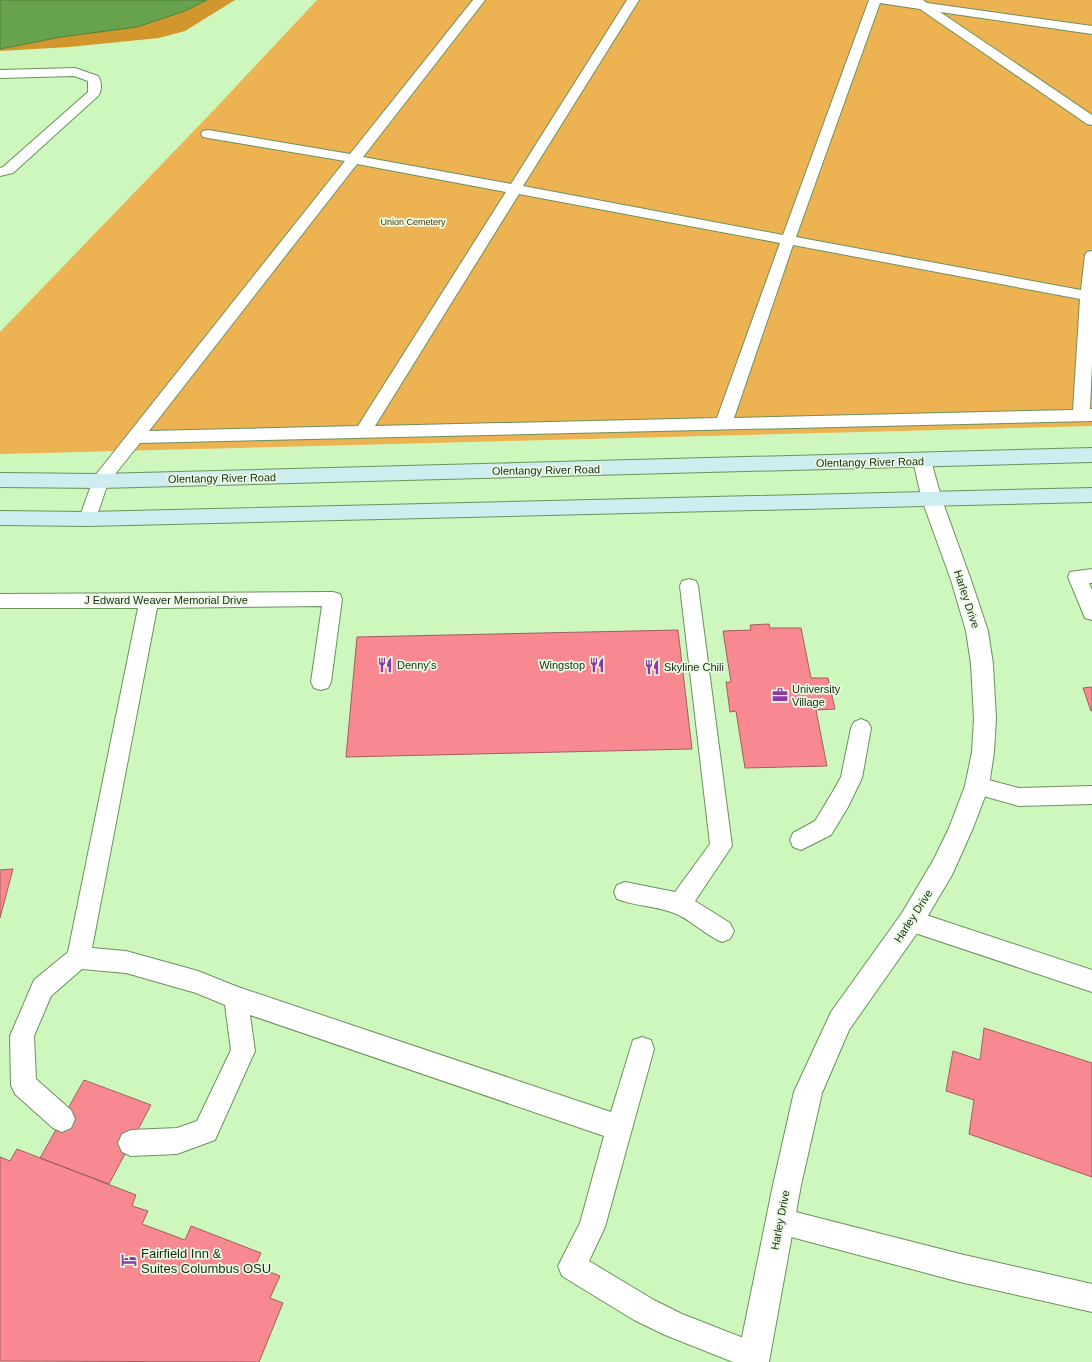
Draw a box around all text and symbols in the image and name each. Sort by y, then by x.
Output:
park label: Union Cemetery [380,217,446,227]
street label: Olentangy River Road [816,455,924,469]
street label: Olentangy River Road [492,463,600,477]
street label: Olentangy River Road [168,471,276,485]
street label: Harley Drive [952,568,982,630]
street label: J Edward Weaver Memorial Drive [84,594,248,606]
restaurant icon: Denny's [376,656,394,674]
restaurant icon: Wingstop [588,656,606,674]
restaurant icon: Skyline Chili [643,658,661,676]
place label: Denny's [397,659,437,671]
place label: Wingstop [539,659,585,671]
place label: Skyline Chili [664,661,724,673]
place label: University Village [792,683,841,708]
office icon: University Village [771,686,789,704]
street label: Harley Drive [891,887,935,945]
street label: Harley Drive [768,1189,792,1251]
place label: Fairfield Inn & Suites Columbus OSU [141,1246,271,1276]
hotel icon: Fairfield Inn & Suites Columbus OSU [120,1251,138,1269]

